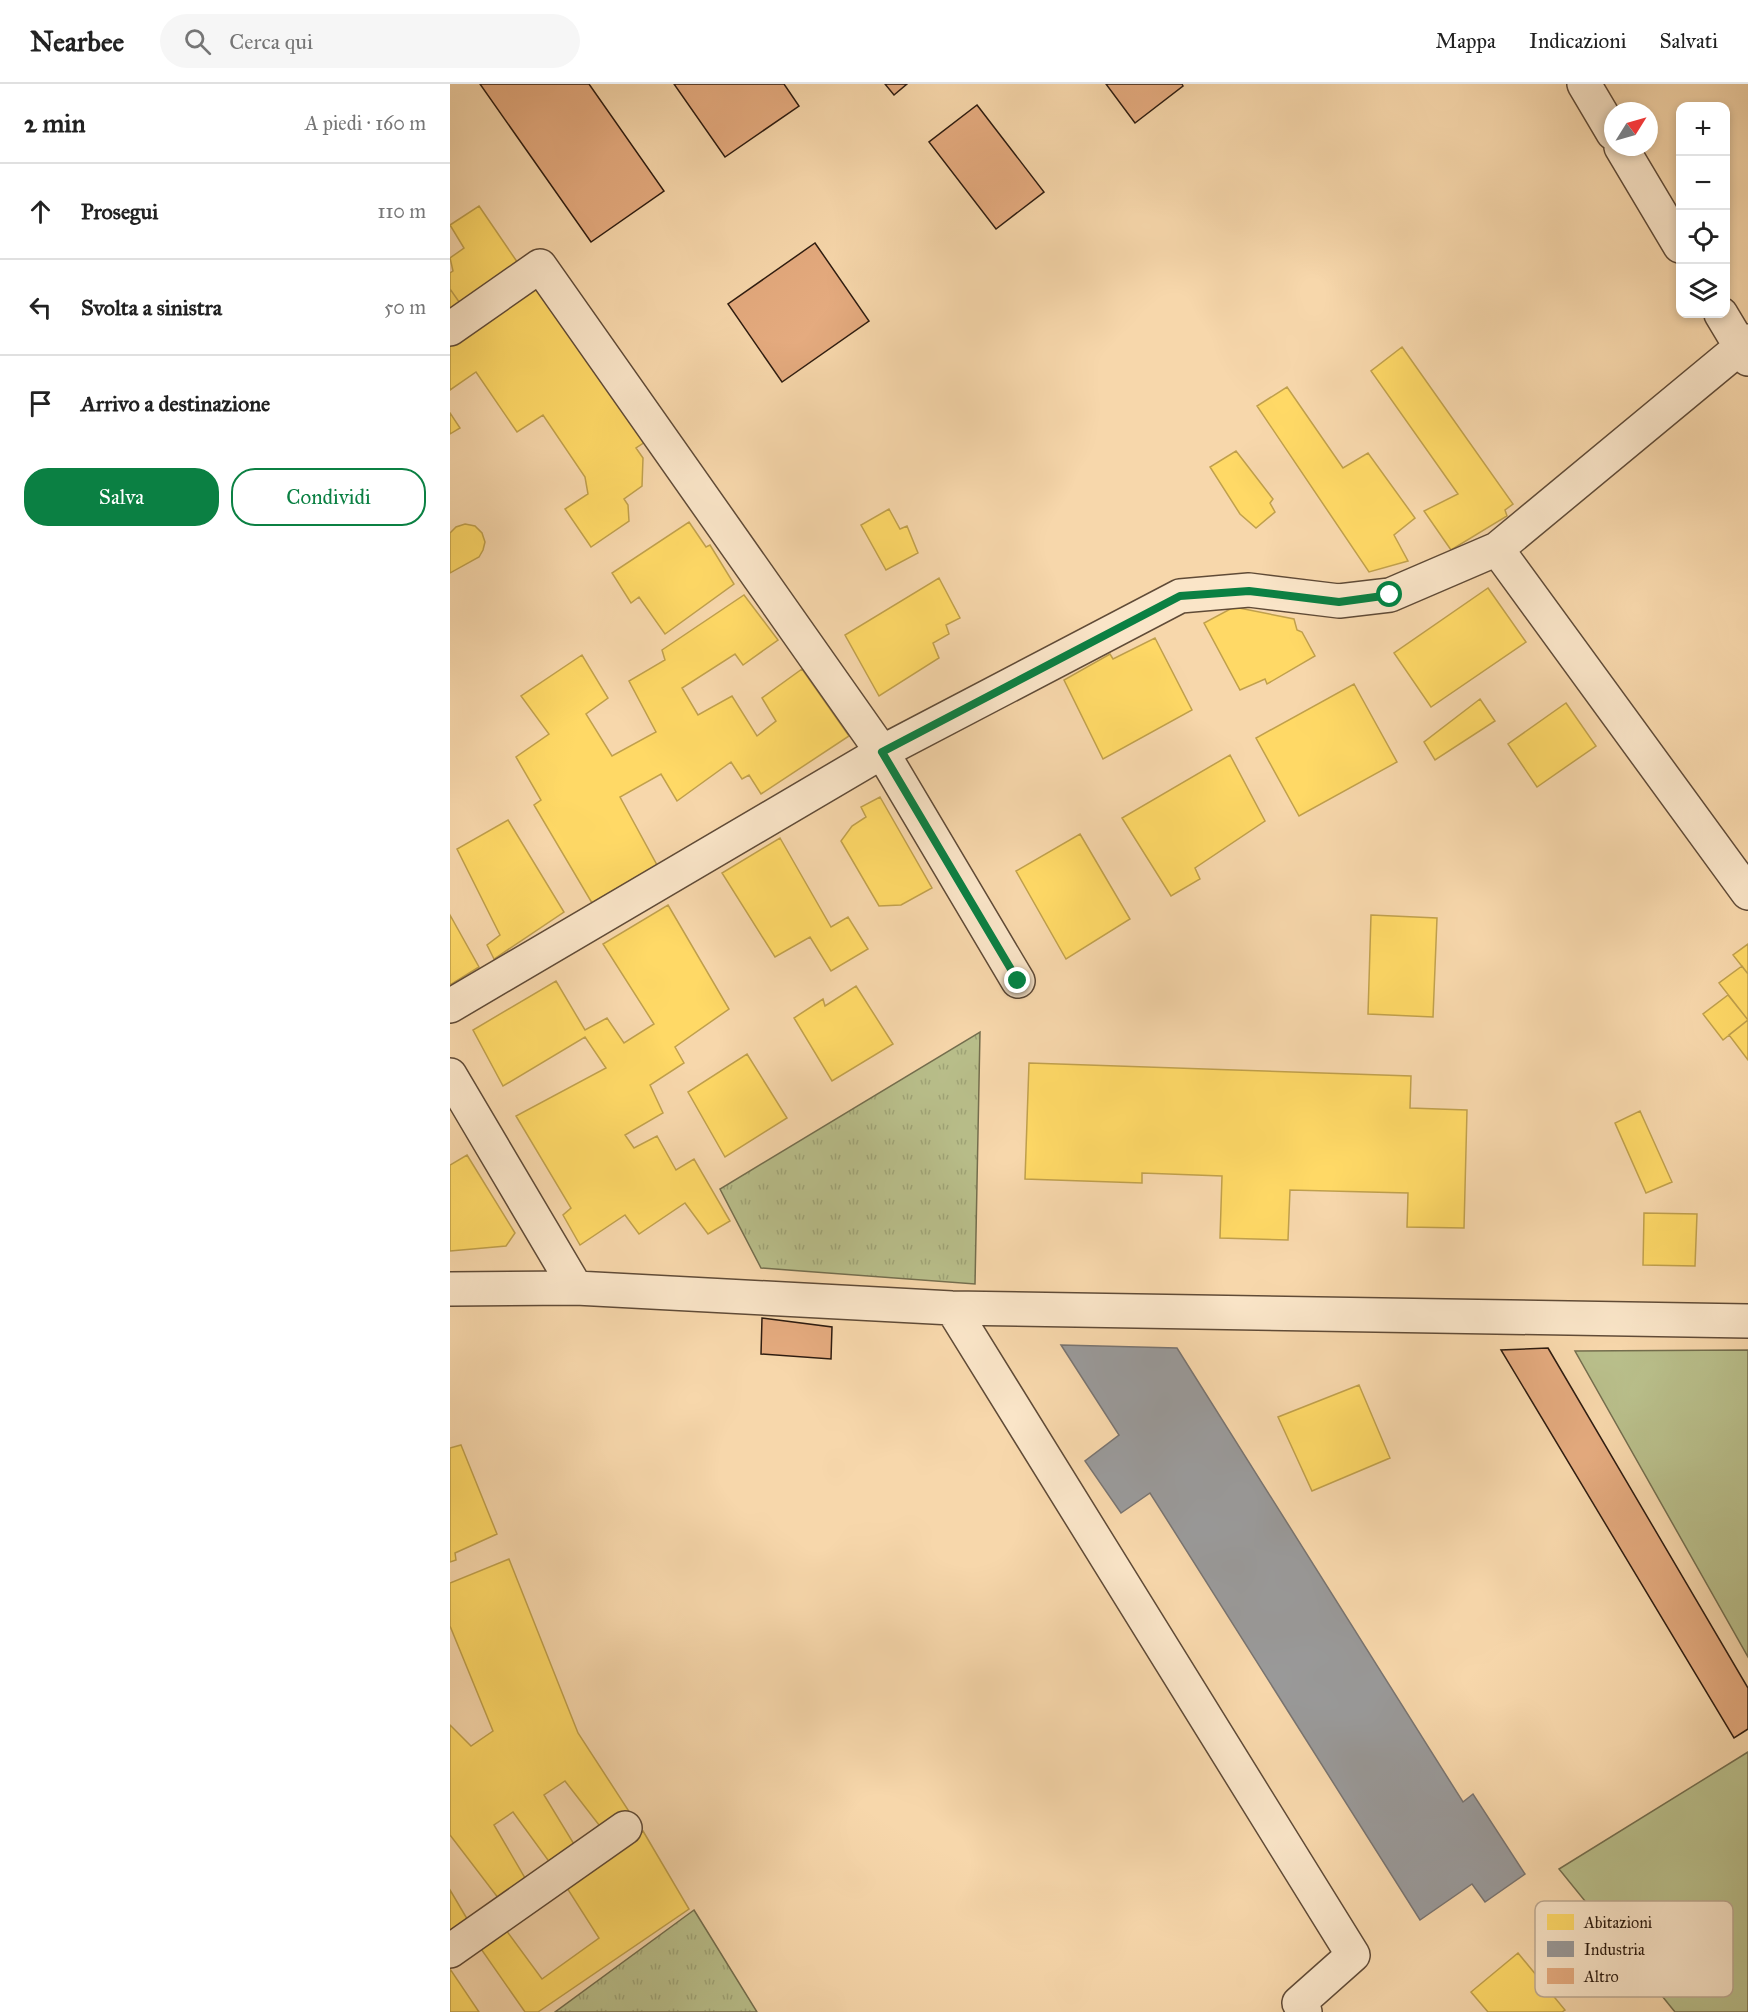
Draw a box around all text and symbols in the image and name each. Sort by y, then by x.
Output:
search box [160,14,580,68]
text: Nearbee [30,24,124,59]
icon: search [181,25,214,58]
text: Cerca qui [229,28,313,55]
text: Mappa [1436,28,1496,54]
text: Indicazioni [1529,28,1627,54]
text: Salvati [1660,28,1718,54]
north arrow [1604,102,1658,156]
map controls [1676,102,1730,318]
button: + [1676,102,1730,156]
text: 2 min [24,107,85,139]
text: A piedi · 160 m [305,111,426,135]
button: − [1676,156,1730,210]
icon: ahead [24,195,57,228]
text: Prosegui [81,198,158,225]
text: 110 m [378,199,426,223]
button: locate [1676,210,1730,264]
button: layers [1676,264,1730,318]
icon: left [24,291,57,324]
text: Svolta a sinistra [81,294,222,321]
text: 50 m [384,295,426,319]
icon: arrive [24,387,57,420]
text: Arrivo a destinazione [81,390,270,417]
button: Salva [24,468,219,526]
button: Condividi [231,468,426,526]
route start [1376,581,1402,607]
route end [1004,967,1030,993]
legend [1535,1901,1733,1997]
text: Abitazioni [1583,1913,1653,1932]
text: Industria [1584,1940,1645,1959]
text: Altro [1583,1967,1619,1986]

